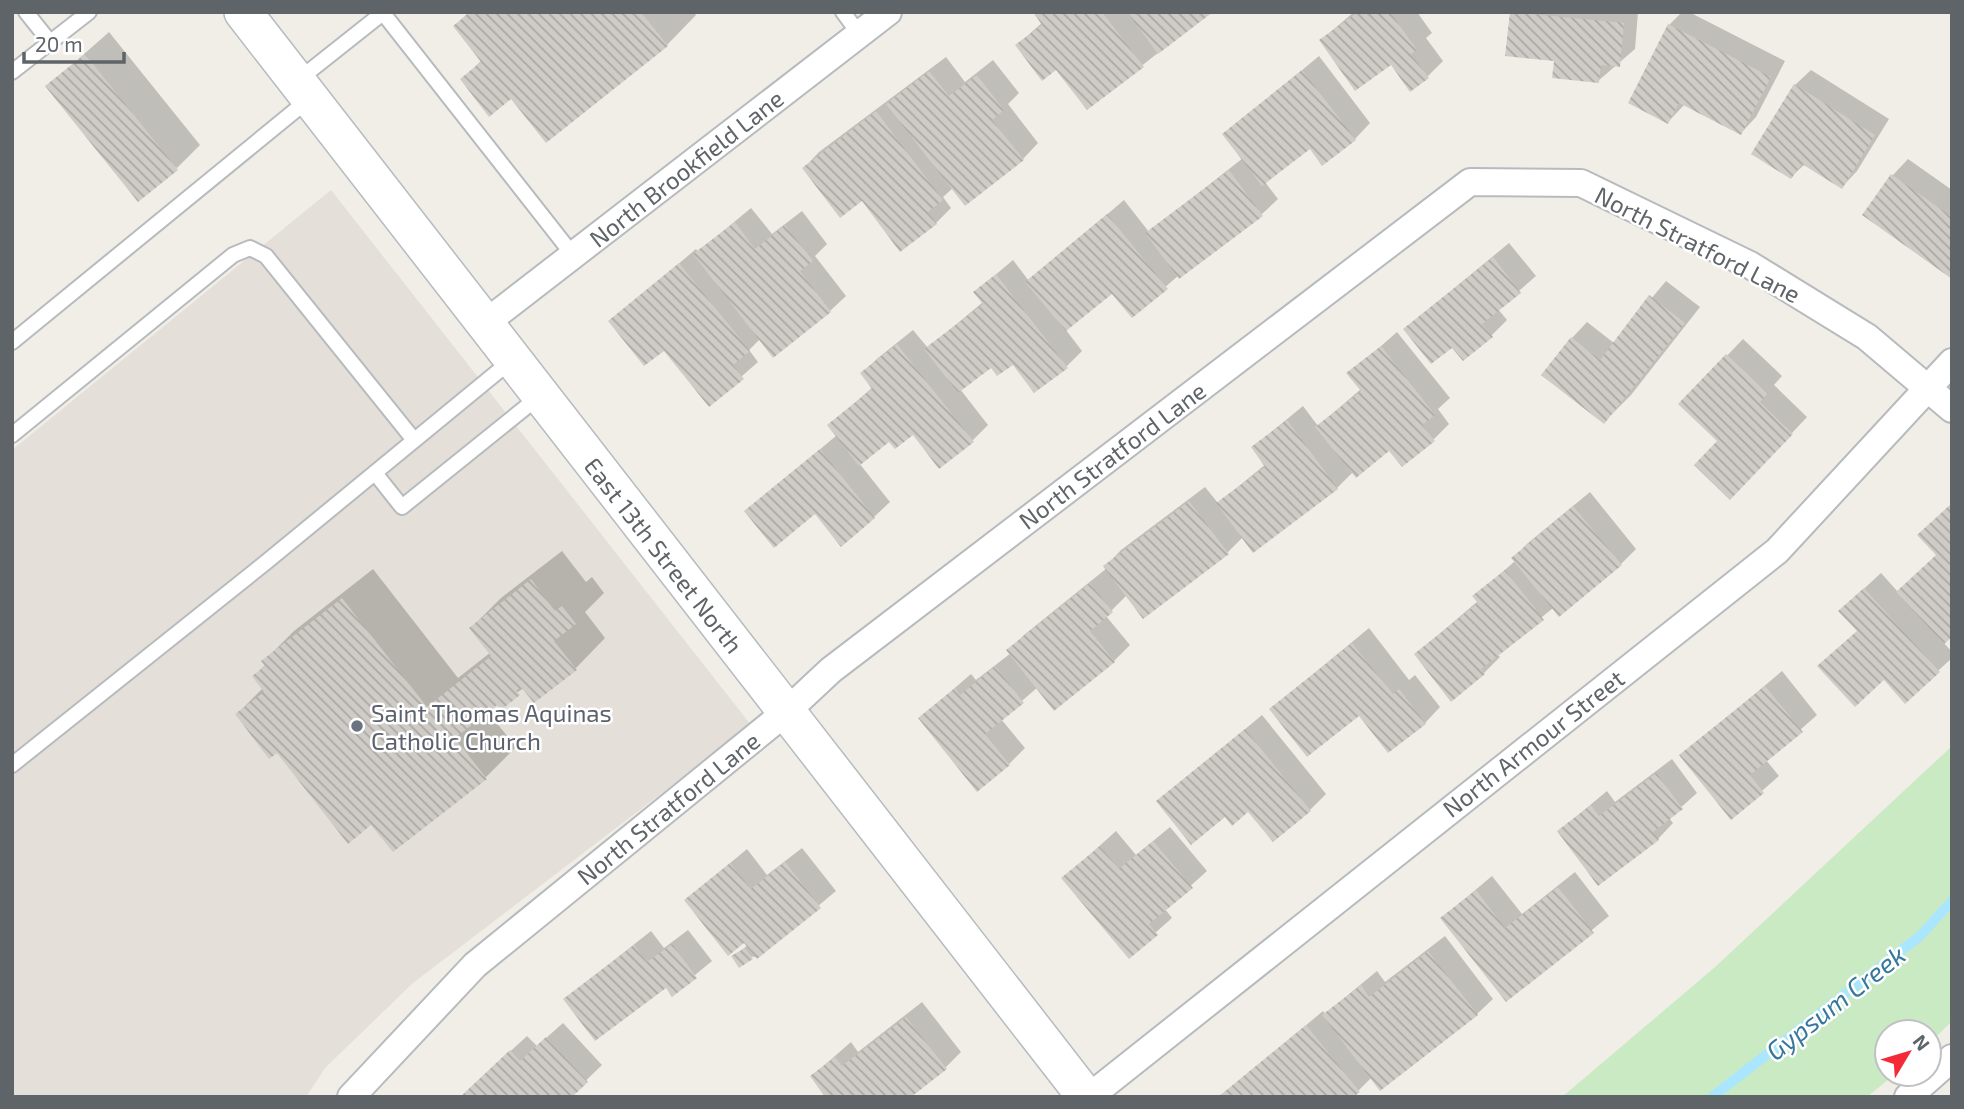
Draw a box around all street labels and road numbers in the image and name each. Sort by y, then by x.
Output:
street label: North Brookfield Lane [583,83,789,253]
street label: North Stratford Lane [1591,180,1805,308]
street label: North Stratford Lane [1013,375,1211,535]
street label: East 13th Street North [579,452,749,658]
street label: North Armour Street [1437,663,1629,823]
street label: North Stratford Lane [571,725,765,891]

